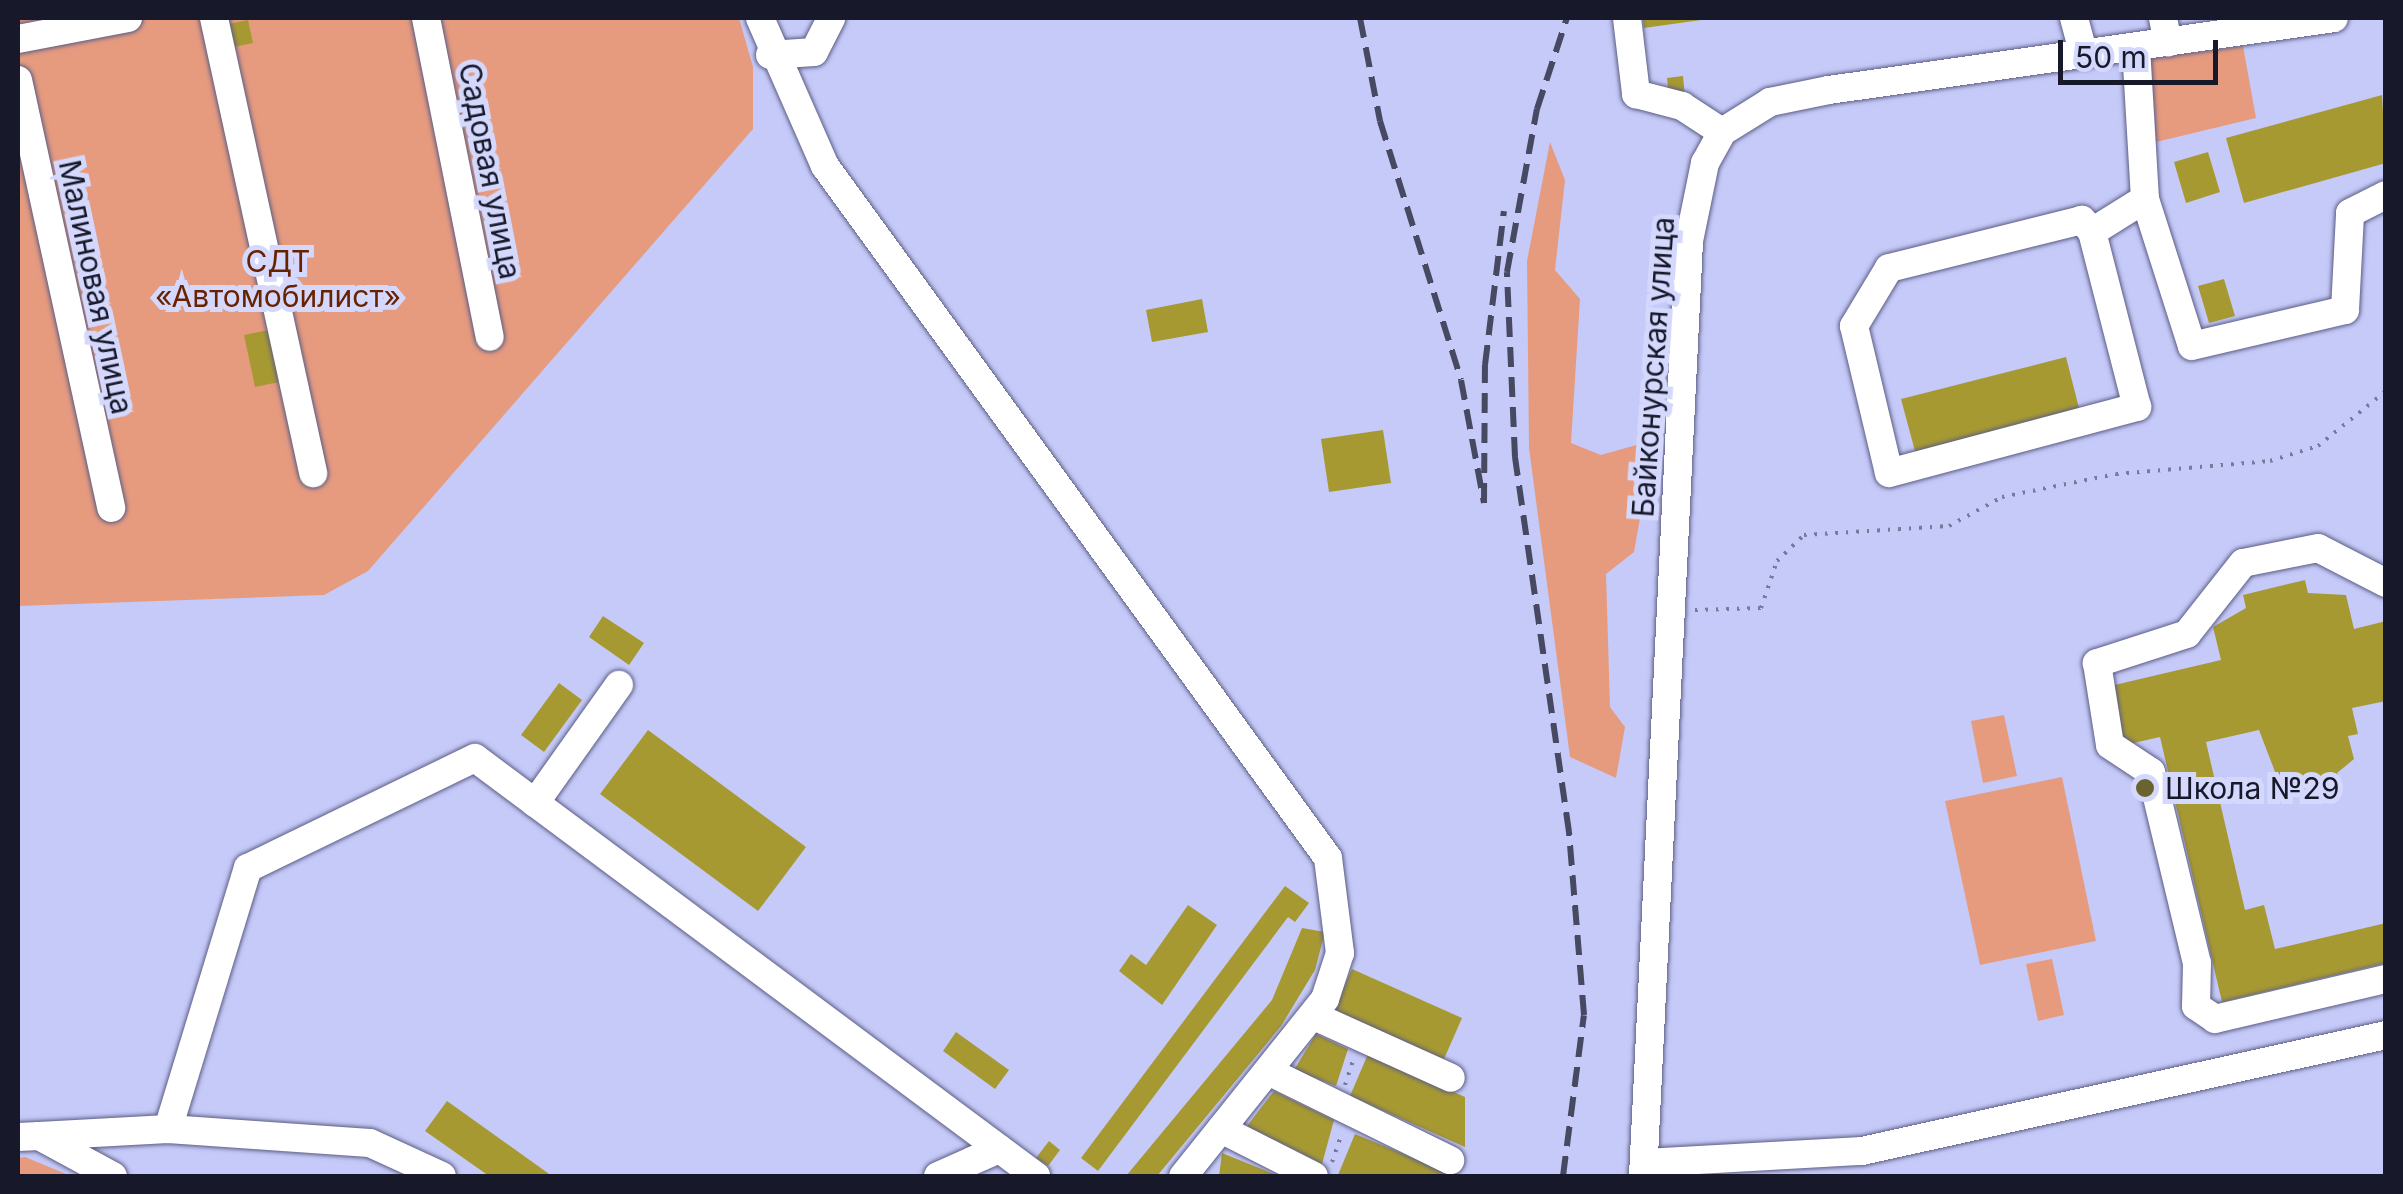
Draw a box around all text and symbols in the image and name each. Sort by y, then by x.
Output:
scale bar [2063,20,2223,82]
text: 50 m [2075,39,2147,75]
street label: Садовая улица [451,60,529,282]
street label: Малиновая улица [51,157,141,417]
street label: Байконурская улица [1625,216,1681,518]
park label: СДТ «Автомобилист» [155,243,401,314]
place label: Школа №29 [2165,770,2340,806]
marker: Школа №29 [2134,777,2156,799]

